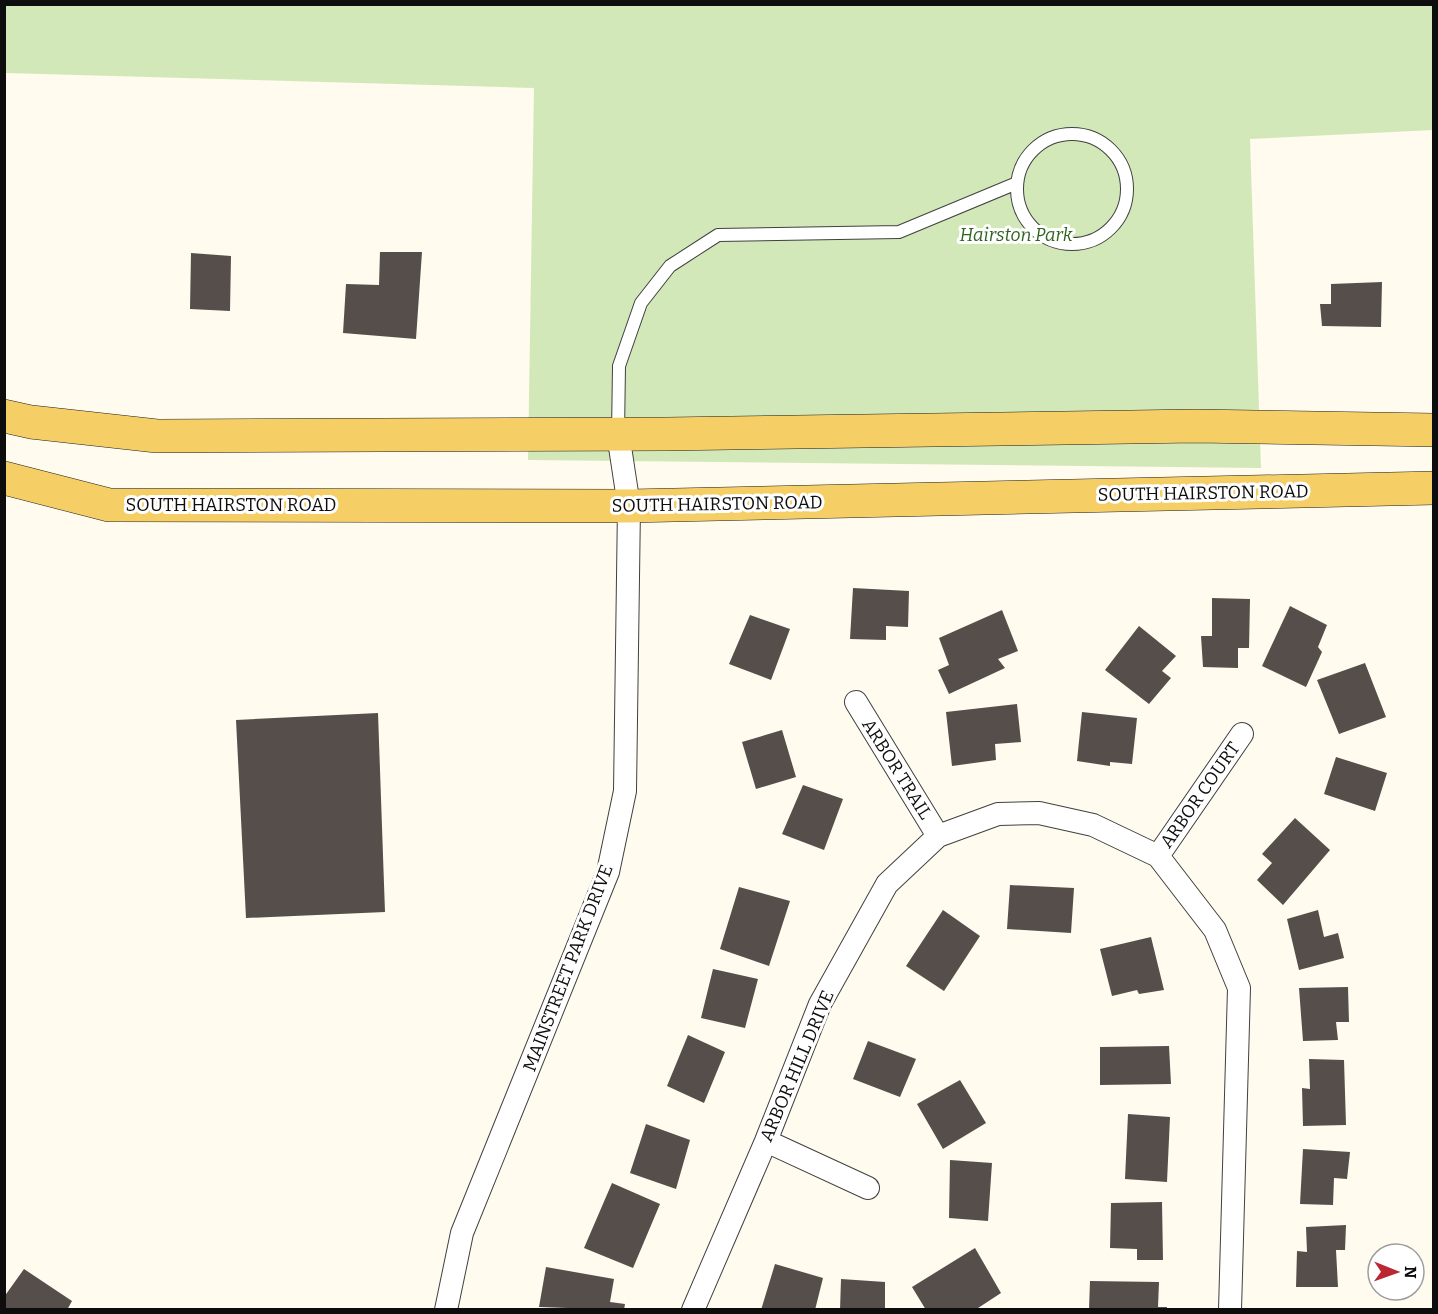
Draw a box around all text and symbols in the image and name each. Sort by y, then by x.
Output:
park label: Hairston Park [960,224,1073,246]
street label: SOUTH HAIRSTON ROAD [1097,480,1309,506]
street label: SOUTH HAIRSTON ROAD [611,491,823,517]
street label: SOUTH HAIRSTON ROAD [126,494,336,516]
street label: ARBOR TRAIL [857,715,937,823]
street label: ARBOR COURT [1155,738,1245,852]
street label: MAINSTREET PARK DRIVE [518,861,618,1075]
street label: ARBOR HILL DRIVE [755,987,839,1145]
north arrow [1366,1242,1426,1302]
text: N [1401,1266,1420,1279]

